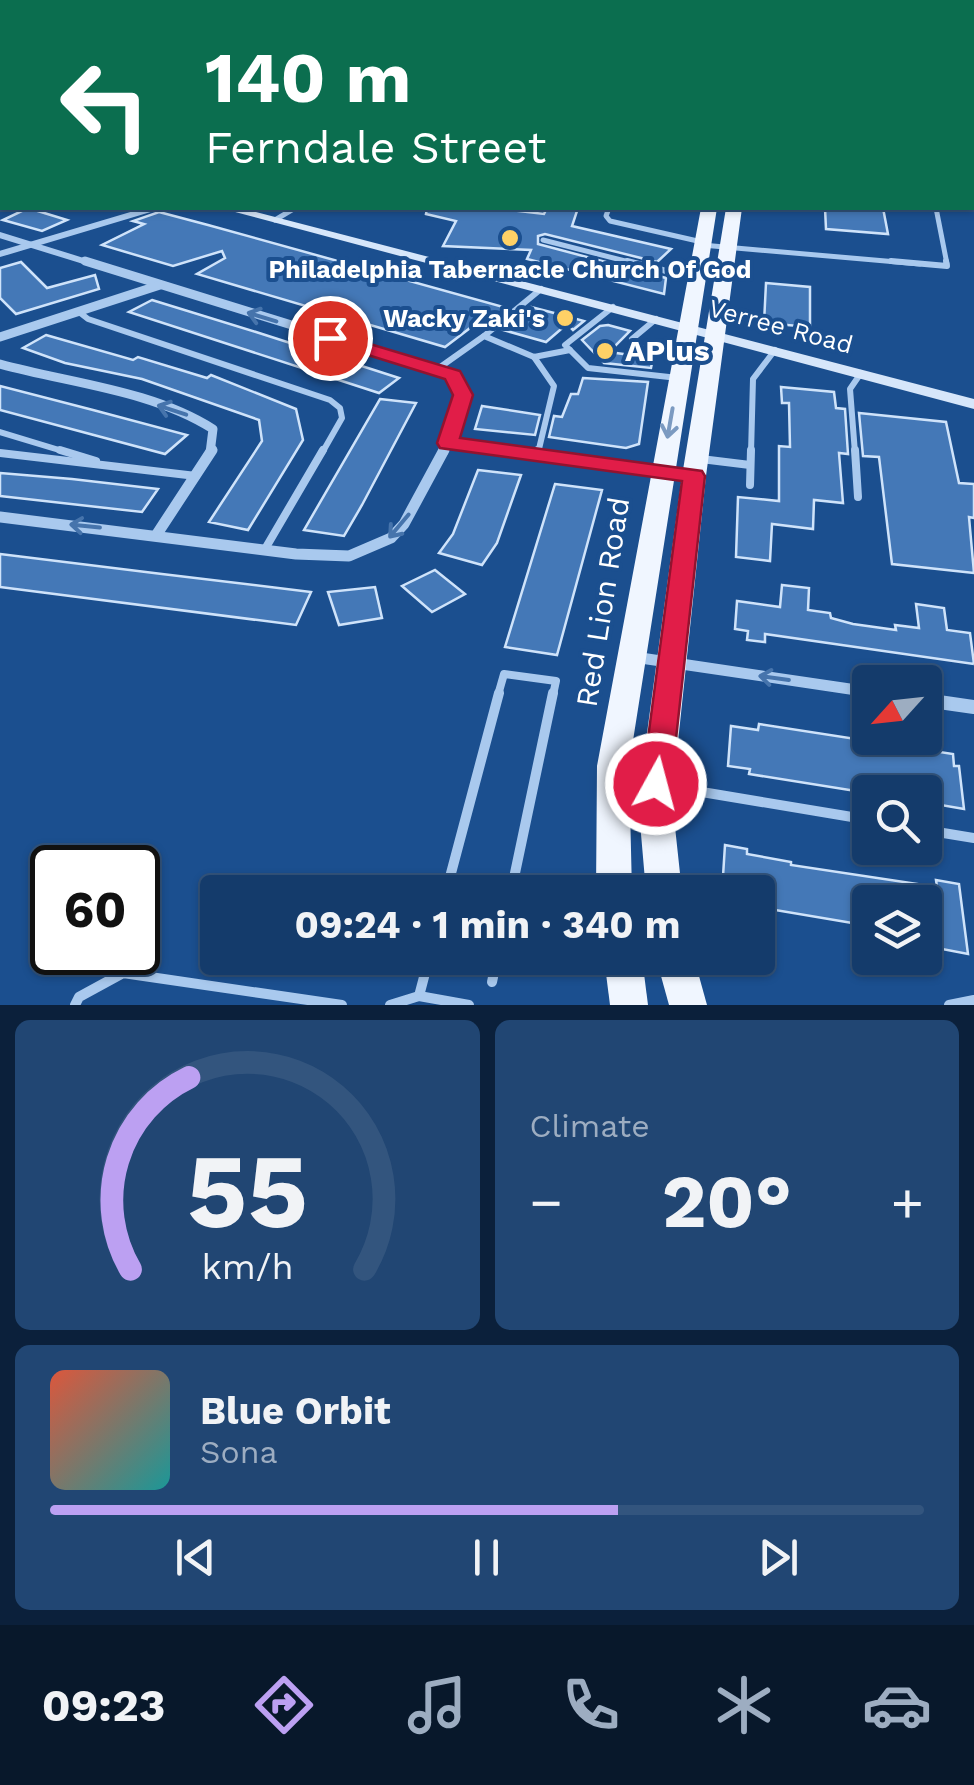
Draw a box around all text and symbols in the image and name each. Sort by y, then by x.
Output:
text: 140 m [205,37,411,119]
icon: left [40,40,170,170]
text: Ferndale Street [205,121,546,174]
marker: Philadelphia Tabernacle Church Of God [499,227,521,249]
place label: Philadelphia Tabernacle Church Of God [268,255,752,284]
street label: Verree Road [706,293,856,360]
pin [288,296,373,381]
place label: Wacky Zaki's [383,304,545,333]
one-way arrow [246,306,278,324]
marker: Wacky Zaki's [554,307,576,329]
icon: arrive [303,311,358,366]
place label: APlus [625,333,710,368]
marker: APlus [594,340,616,362]
one-way arrow [157,400,189,418]
one-way arrow [660,406,679,438]
street label: Red Lion Road [569,495,636,709]
one-way arrow [388,513,410,539]
one-way arrow [70,516,102,535]
north arrow [852,665,942,755]
map controls [852,665,942,975]
one-way arrow [758,668,790,686]
position arrow [604,732,708,836]
button: search [852,775,942,865]
speed limit sign: 60 [30,845,160,975]
button: layers [852,885,942,975]
text: 09:24 · 1 min · 340 m [295,903,680,947]
text: Climate [530,1107,650,1145]
text: 55 [187,1130,308,1252]
text: 20° [662,1157,792,1245]
text: − [530,1170,563,1234]
text: + [891,1170,924,1234]
text: km/h [201,1246,293,1288]
text: Blue Orbit [200,1389,391,1433]
text: Sona [200,1433,278,1471]
icon: previous [168,1530,223,1585]
icon: pause [459,1530,514,1585]
icon: next [751,1530,806,1585]
icon: directions [249,1670,319,1740]
icon: music [402,1670,472,1740]
icon: phone [556,1670,626,1740]
icon: climate [709,1670,779,1740]
icon: car [862,1670,932,1740]
text: 09:23 [42,1679,165,1732]

